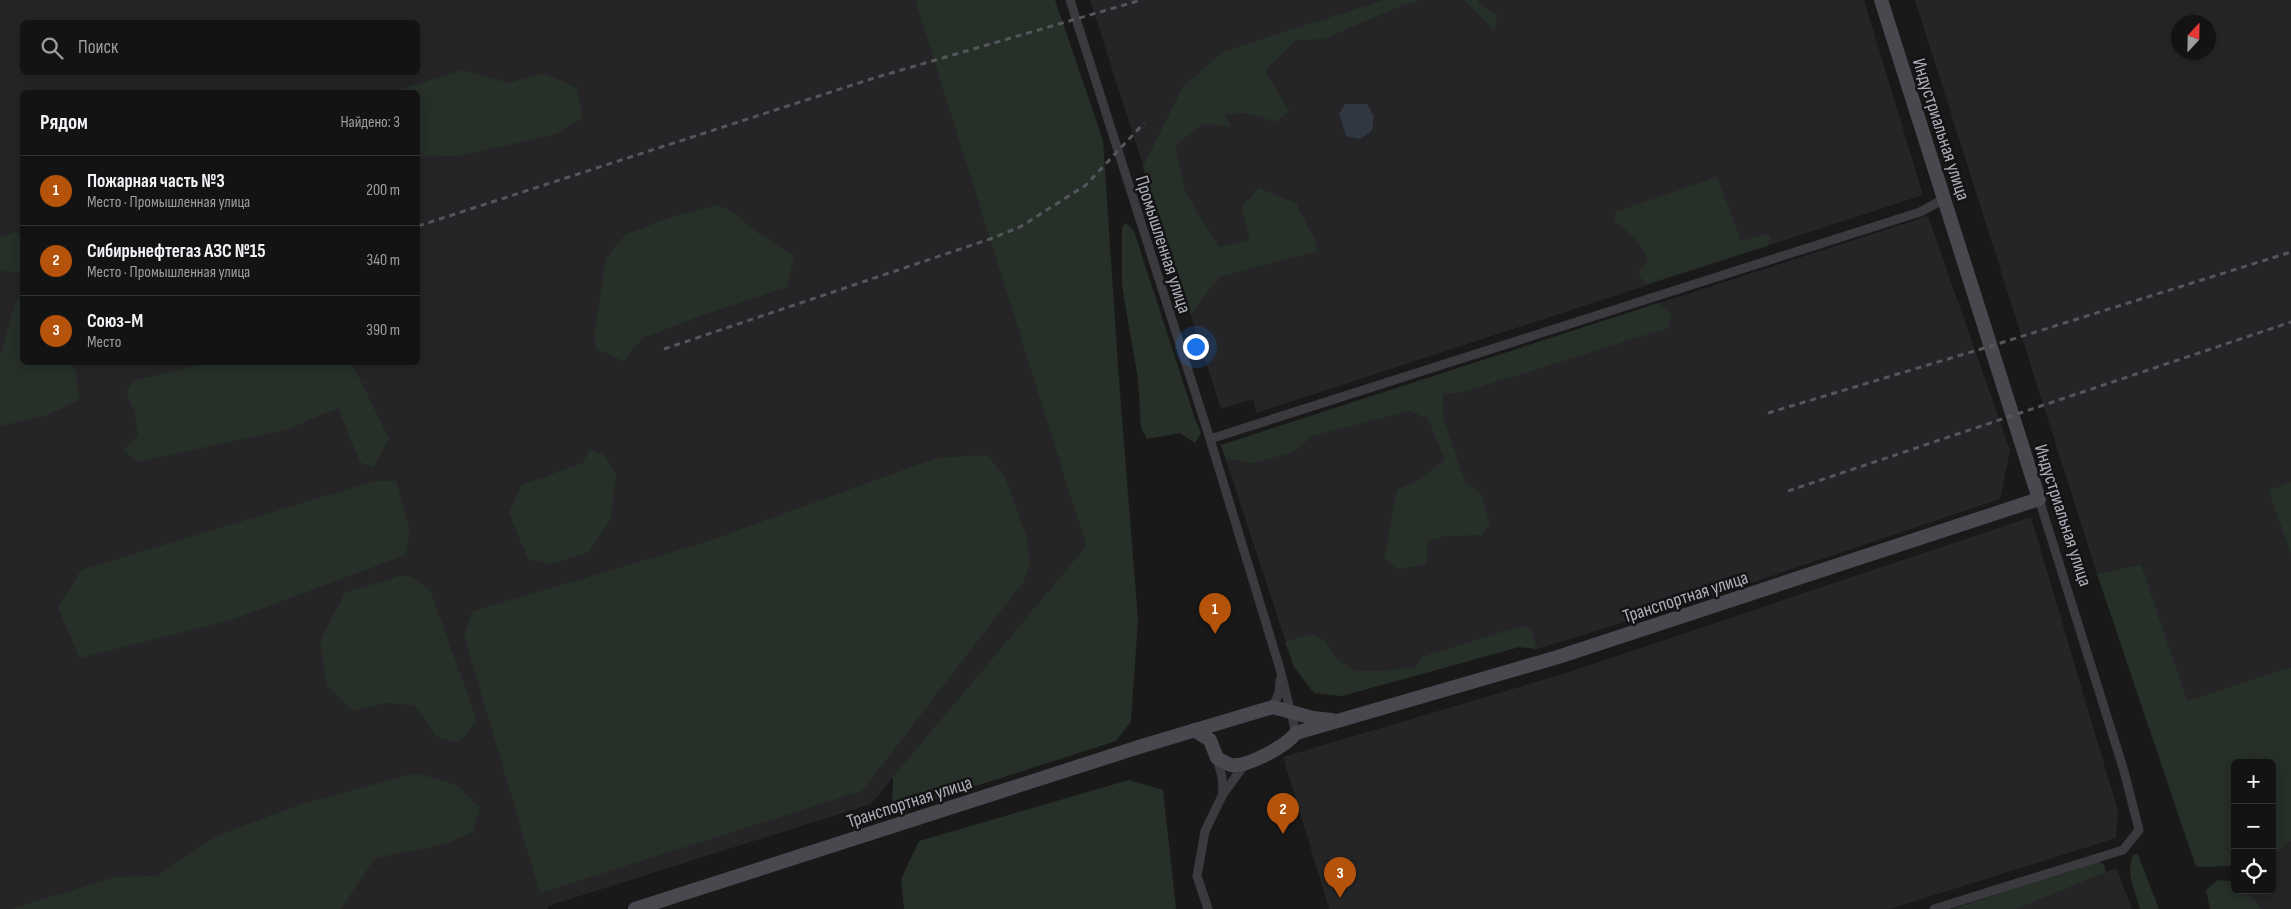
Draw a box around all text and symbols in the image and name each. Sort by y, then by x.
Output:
north arrow [2171,15,2216,60]
search box [20,20,420,75]
icon: search [38,34,66,62]
text: Поиск [78,36,118,59]
street label: Индустриальная улица [1907,56,1974,203]
text: Рядом [40,110,88,135]
text: Найдено: 3 [340,113,400,132]
text: Пожарная часть №3 [87,170,225,193]
street label: Промышленная улица [1129,173,1196,316]
text: 1 [53,181,59,200]
text: 200 m [366,181,400,200]
text: Место · Промышленная улица [87,193,250,212]
text: Сибирьнефтегаз АЗС №15 [87,240,266,263]
text: 2 [52,251,60,270]
text: 340 m [367,251,400,270]
text: Место · Промышленная улица [87,263,250,282]
text: Союз-М [87,310,143,333]
text: 3 [52,321,60,340]
text: 390 m [366,321,400,340]
text: Место [87,333,121,352]
your location [1183,334,1209,360]
street label: Индустриальная улица [2029,442,2096,589]
street label: Транспортная улица [1620,566,1751,629]
pin: 1 [1199,593,1231,634]
map controls [2231,759,2276,894]
button: + [2231,759,2276,804]
street label: Транспортная улица [844,771,975,834]
pin: 2 [1267,793,1299,834]
button: − [2231,804,2276,849]
button: locate [2231,849,2276,894]
pin: 3 [1324,857,1356,898]

